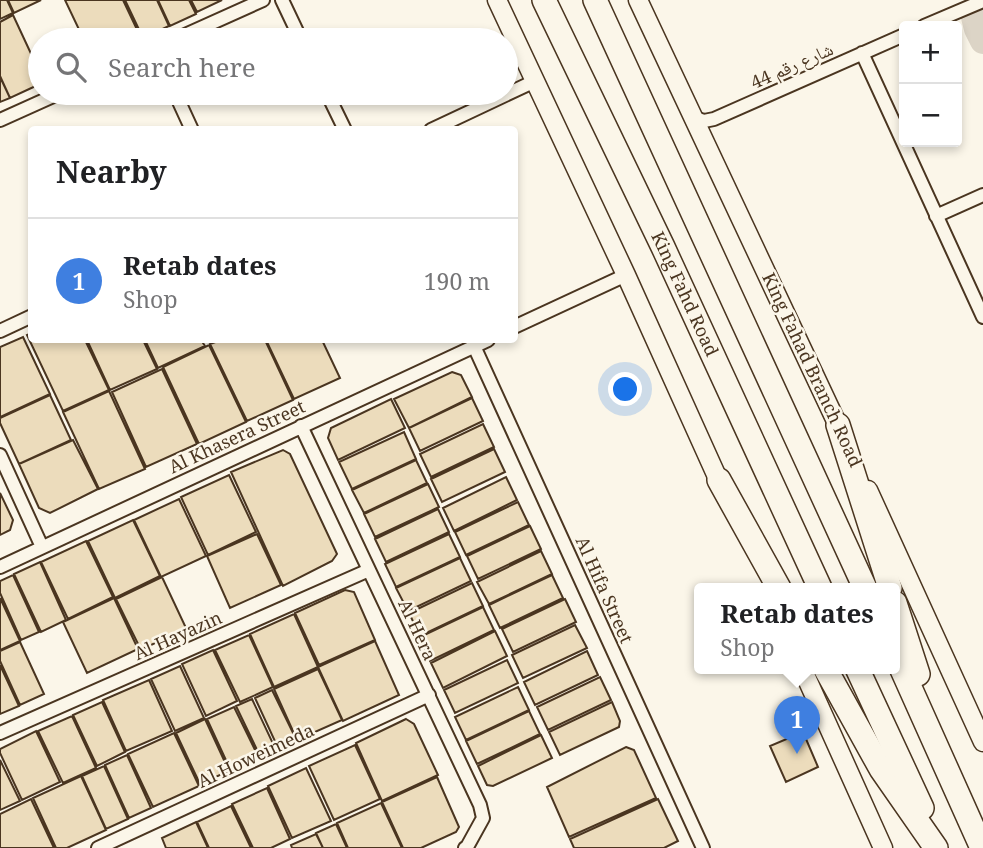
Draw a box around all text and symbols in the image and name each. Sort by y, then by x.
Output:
map controls [899,21,962,147]
button: + [899,21,962,84]
search box [28,28,518,105]
street label: شارع رقم 44 [747,36,837,95]
icon: search [52,48,90,86]
text: Search here [108,49,256,85]
button: − [899,84,962,147]
text: Nearby [56,151,167,192]
street label: King Fahd Road [646,227,725,360]
text: Retab dates [123,247,277,283]
text: 1 [73,265,86,297]
text: 190 m [424,265,490,297]
street label: King Fahad Branch Road [757,269,869,471]
text: Shop [123,283,178,315]
your location [608,372,642,406]
street label: Al Khasera Street [164,394,309,478]
street label: Al Hifa Street [571,532,639,647]
popup [694,583,900,674]
street label: Al Hera [393,595,443,664]
text: Retab dates [720,595,874,631]
street label: Al Hayazin [130,605,226,665]
text: Shop [720,631,775,663]
pin: 1 [774,696,820,754]
street label: Al Howeimeda [193,718,318,793]

